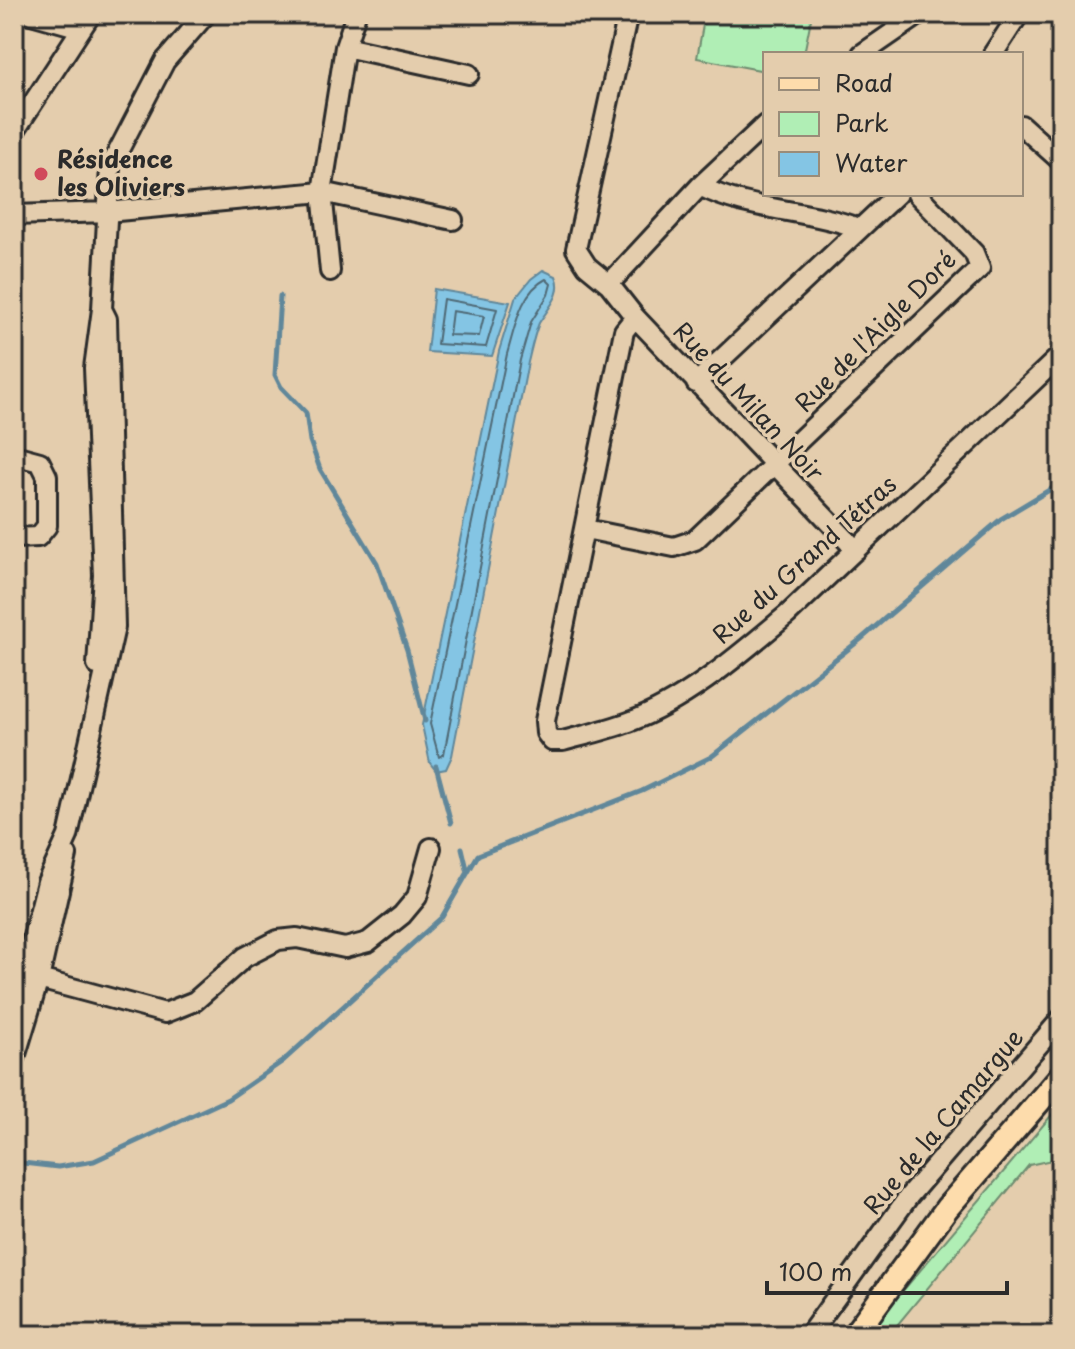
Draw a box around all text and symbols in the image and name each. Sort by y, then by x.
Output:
legend [763,52,1023,196]
text: Road [835,64,893,100]
text: Park [835,104,889,140]
place label: Résidence les Oliviers [57,140,185,204]
text: Water [835,144,908,180]
marker: Résidence les Oliviers [32,165,50,183]
street label: Rue de l'Aigle Doré [786,242,963,419]
street label: Rue du Milan Noir [666,313,833,489]
street label: Rue du Grand Tétras [704,466,904,651]
street label: Rue de la Camargue [854,1020,1031,1221]
scale bar [767,1245,1007,1295]
text: 100 m [779,1253,852,1289]

